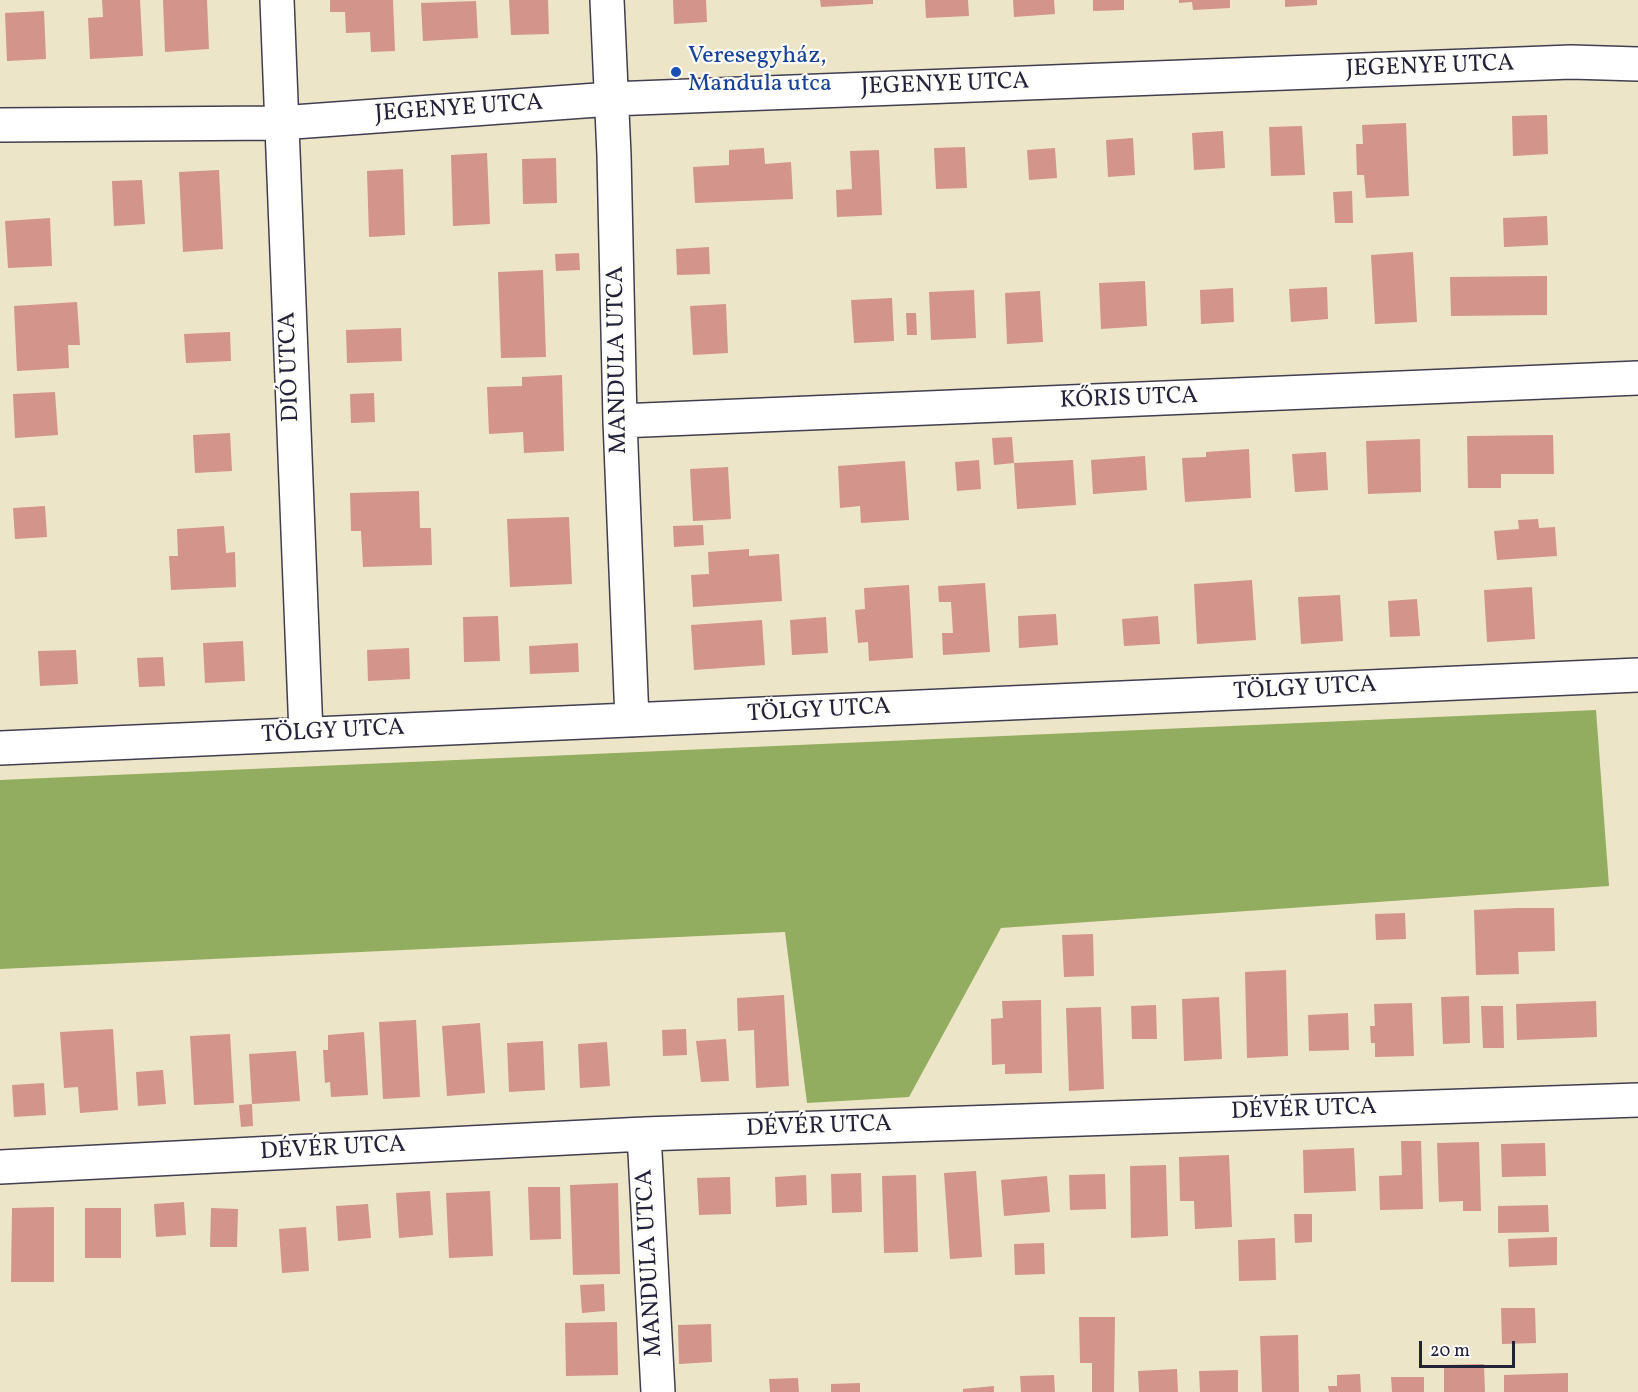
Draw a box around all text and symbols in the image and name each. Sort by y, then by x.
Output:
place label: Veresegyház, Mandula utca [688,44,832,100]
street label: JEGENYE UTCA [1345,51,1515,85]
marker: Veresegyház, Mandula utca [669,65,683,79]
street label: JEGENYE UTCA [860,69,1030,103]
street label: JEGENYE UTCA [374,90,544,130]
street label: MANDULA UTCA [603,266,635,454]
street label: DIÓ UTCA [275,311,307,423]
street label: KŐRIS UTCA [1059,383,1199,417]
street label: TÖLGY UTCA [1233,672,1377,708]
street label: TÖLGY UTCA [747,694,891,730]
street label: TÖLGY UTCA [261,715,405,751]
street label: DÉVÉR UTCA [1231,1094,1377,1128]
street label: DÉVÉR UTCA [746,1111,892,1145]
street label: DÉVÉR UTCA [260,1132,406,1168]
street label: MANDULA UTCA [632,1168,670,1358]
scale bar [1422,1329,1518,1367]
text: 20 m [1430,1339,1470,1364]

